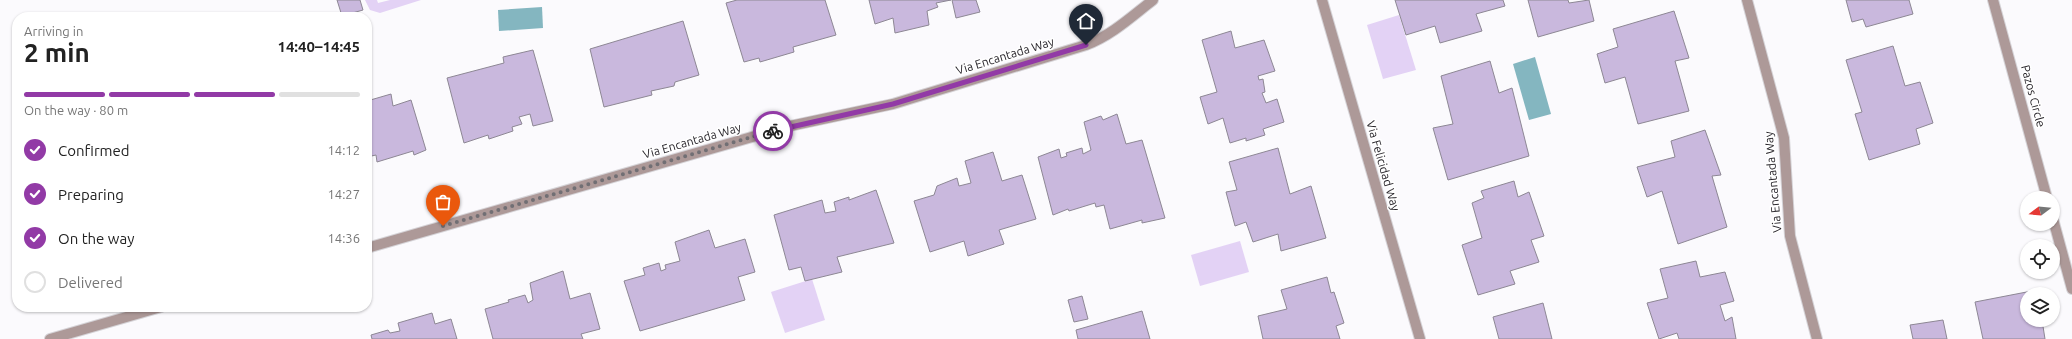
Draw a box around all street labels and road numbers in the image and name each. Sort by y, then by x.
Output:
street label: Via Encantada Way [954,34,1056,77]
street label: Pazos Circle [2019,63,2048,128]
street label: Via Felicidad Way [1364,119,1403,213]
street label: Via Encantada Way [641,120,743,161]
street label: Via Encantada Way [1762,131,1783,233]

